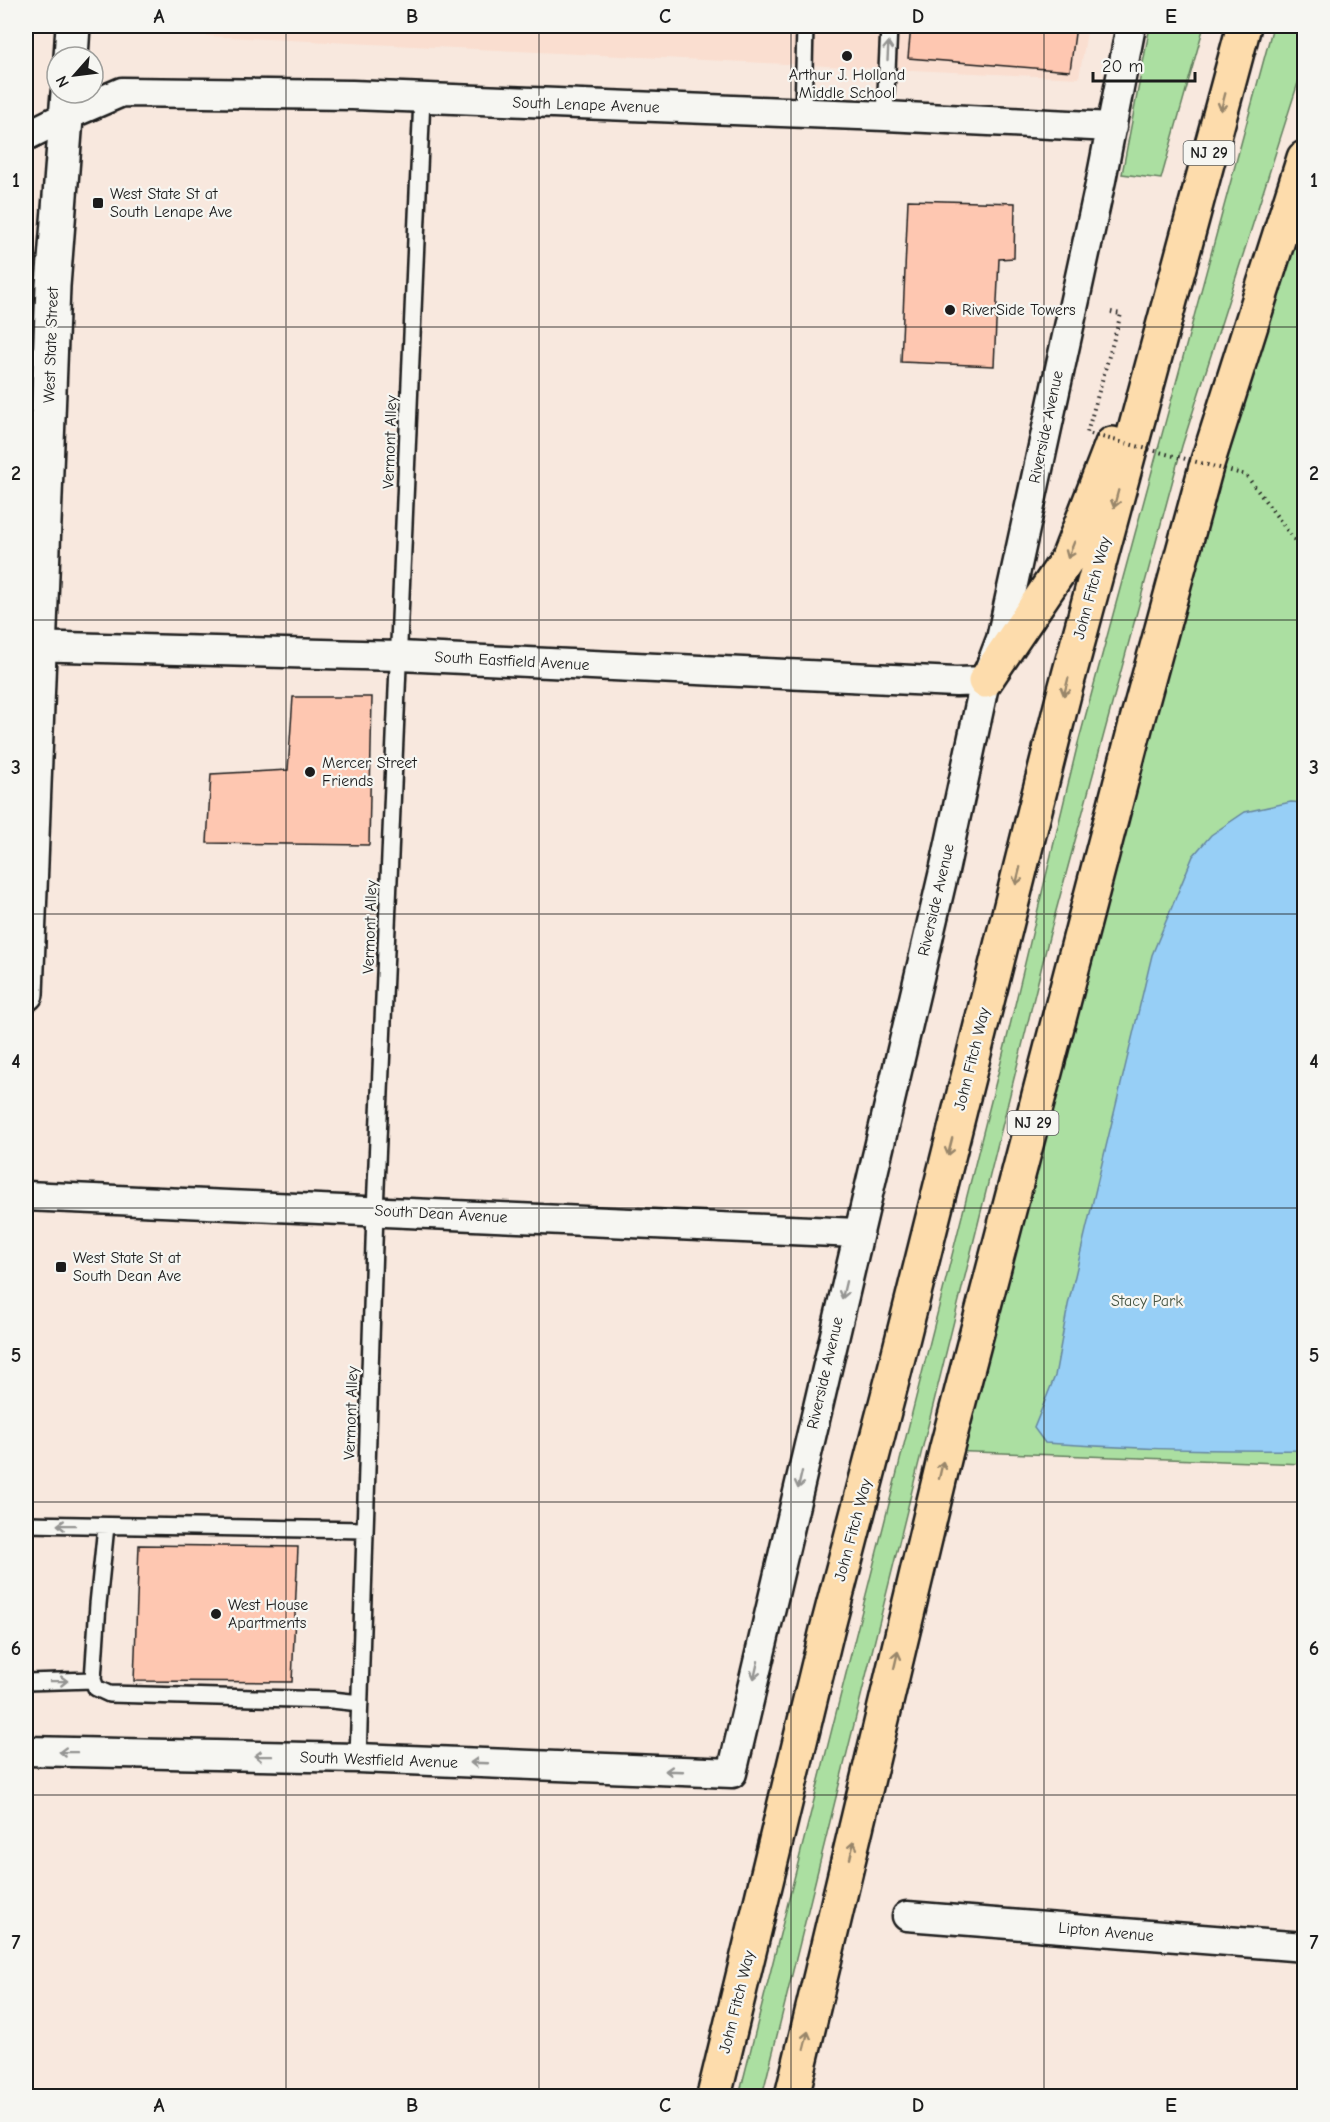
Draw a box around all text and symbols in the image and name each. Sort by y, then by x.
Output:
text: A [153,5,165,28]
text: B [406,5,418,28]
text: C [659,5,671,28]
text: D [912,5,924,28]
text: E [1165,5,1177,28]
one-way arrow [883,41,894,61]
north arrow [45,45,105,105]
scale bar [1093,45,1195,83]
marker: Arthur J. Holland Middle School [840,49,854,63]
text: 20 m [1102,56,1143,77]
place label: Arthur J. Holland Middle School [789,66,905,102]
text: N [52,73,73,90]
one-way arrow [1216,92,1228,111]
street label: South Lenape Avenue [512,93,660,117]
road number: NJ 29 [1184,141,1234,165]
text: 1 [12,169,20,192]
text: 1 [1310,169,1318,192]
place label: West State St at South Lenape Ave [110,185,232,221]
marker: West State St at South Lenape Ave [91,196,105,210]
street label: West State Street [40,286,62,403]
place label: RiverSide Towers [962,301,1076,319]
marker: RiverSide Towers [943,303,957,317]
street label: Riverside Avenue [1025,369,1067,485]
street label: Vermont Alley [379,394,401,489]
text: 2 [11,462,21,485]
text: 2 [1309,462,1319,485]
one-way arrow [1110,489,1121,508]
street label: John Fitch Way [1070,534,1115,641]
one-way arrow [1065,540,1076,559]
street label: South Eastfield Avenue [434,648,590,674]
one-way arrow [1059,677,1071,696]
place label: Mercer Street Friends [322,754,417,790]
text: 3 [11,756,21,779]
text: 3 [1309,756,1319,779]
marker: Mercer Street Friends [303,765,317,779]
street label: Riverside Avenue [914,842,958,958]
one-way arrow [1012,866,1023,885]
street label: Vermont Alley [359,879,381,974]
street label: John Fitch Way [951,1005,994,1112]
text: 4 [11,1050,21,1073]
text: 4 [1309,1050,1319,1073]
road number: NJ 29 [1008,1111,1058,1135]
one-way arrow [944,1137,956,1156]
street label: South Dean Avenue [374,1202,508,1226]
place label: West State St at South Dean Ave [73,1249,181,1285]
marker: West State St at South Dean Ave [54,1260,68,1274]
one-way arrow [838,1280,849,1299]
park label: Stacy Park [1111,1292,1183,1310]
street label: Riverside Avenue [803,1315,847,1431]
text: 5 [11,1344,21,1367]
text: 5 [1309,1344,1319,1367]
street label: Vermont Alley [340,1365,362,1460]
one-way arrow [936,1461,947,1481]
one-way arrow [794,1470,805,1489]
street label: John Fitch Way [831,1476,876,1583]
one-way arrow [56,1519,76,1531]
place label: West House Apartments [228,1596,308,1632]
marker: West House Apartments [209,1607,223,1621]
text: 6 [11,1637,21,1660]
text: 6 [1309,1637,1319,1660]
one-way arrow [891,1651,903,1670]
one-way arrow [749,1660,761,1679]
one-way arrow [49,1675,69,1687]
one-way arrow [59,1746,79,1757]
street label: South Westfield Avenue [300,1748,458,1772]
one-way arrow [254,1750,274,1762]
one-way arrow [469,1757,489,1768]
one-way arrow [664,1765,684,1776]
one-way arrow [846,1841,858,1860]
street label: Lipton Avenue [1058,1919,1154,1945]
text: 7 [12,1931,21,1954]
text: 7 [1310,1931,1319,1954]
street label: John Fitch Way [716,1948,759,2055]
one-way arrow [801,2030,813,2049]
text: A [153,2094,165,2117]
text: B [406,2094,418,2117]
text: C [659,2094,671,2117]
text: D [912,2094,924,2117]
text: E [1165,2094,1177,2117]

